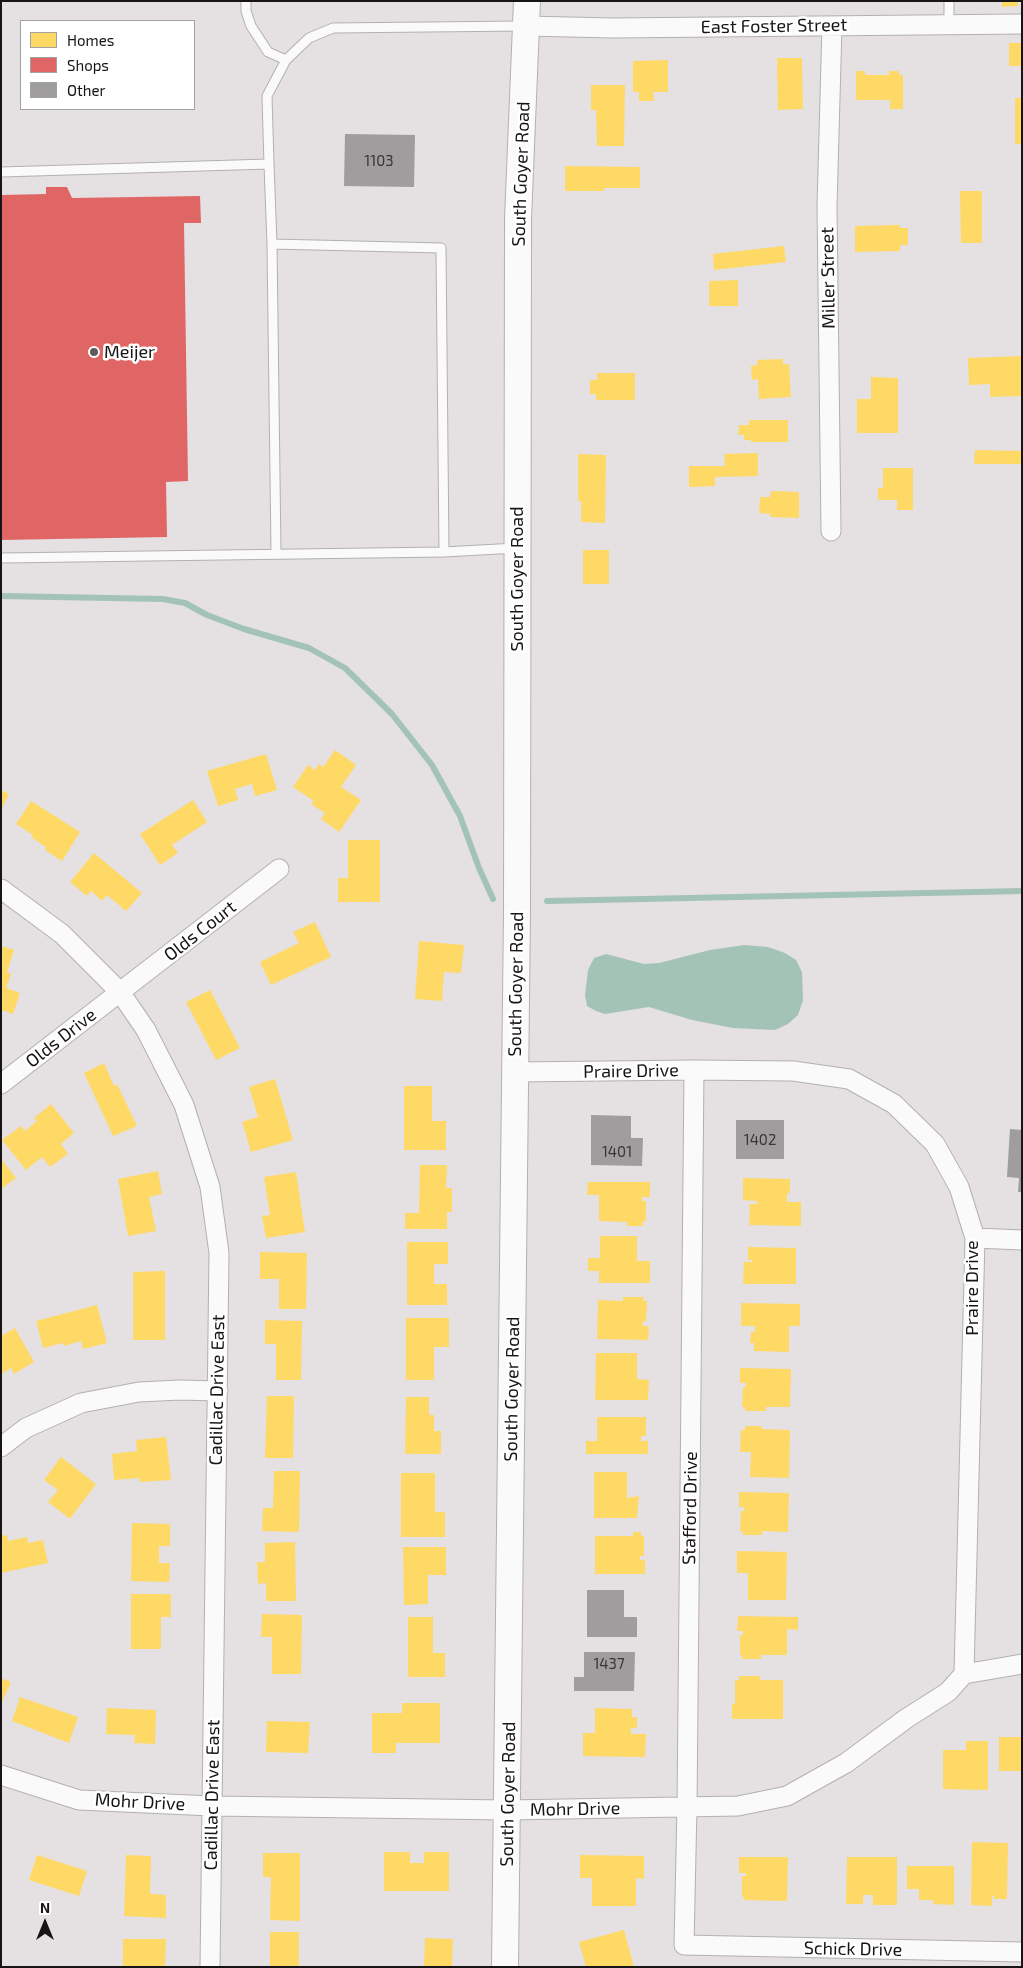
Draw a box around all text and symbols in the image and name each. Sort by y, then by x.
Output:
street label: East Foster Street [701,14,847,38]
legend [20,20,195,110]
text: Homes [67,31,114,49]
text: Shops [67,56,109,74]
text: Other [67,81,106,99]
street label: South Goyer Road [508,101,534,247]
house number: 1103 [364,152,394,170]
street label: Miller Street [816,227,840,329]
place label: Meijer [104,341,155,363]
marker: Meijer [88,346,100,358]
street label: South Goyer Road [506,506,528,652]
street label: Olds Court [160,896,240,966]
street label: South Goyer Road [504,911,528,1057]
street label: Olds Drive [21,1004,101,1072]
street label: Praire Drive [583,1059,679,1083]
house number: 1402 [744,1131,776,1149]
house number: 1401 [602,1143,632,1161]
street label: Praire Drive [961,1240,983,1336]
street label: Cadillac Drive East [205,1314,229,1466]
street label: South Goyer Road [500,1316,524,1462]
street label: Stafford Drive [678,1451,702,1565]
house number: 1437 [593,1655,625,1673]
street label: Cadillac Drive East [200,1719,224,1871]
street label: South Goyer Road [496,1721,520,1867]
street label: Mohr Drive [94,1789,186,1815]
street label: Mohr Drive [530,1797,620,1821]
north arrow [20,1898,70,1948]
text: N [40,1899,50,1916]
street label: Schick Drive [804,1937,902,1961]

